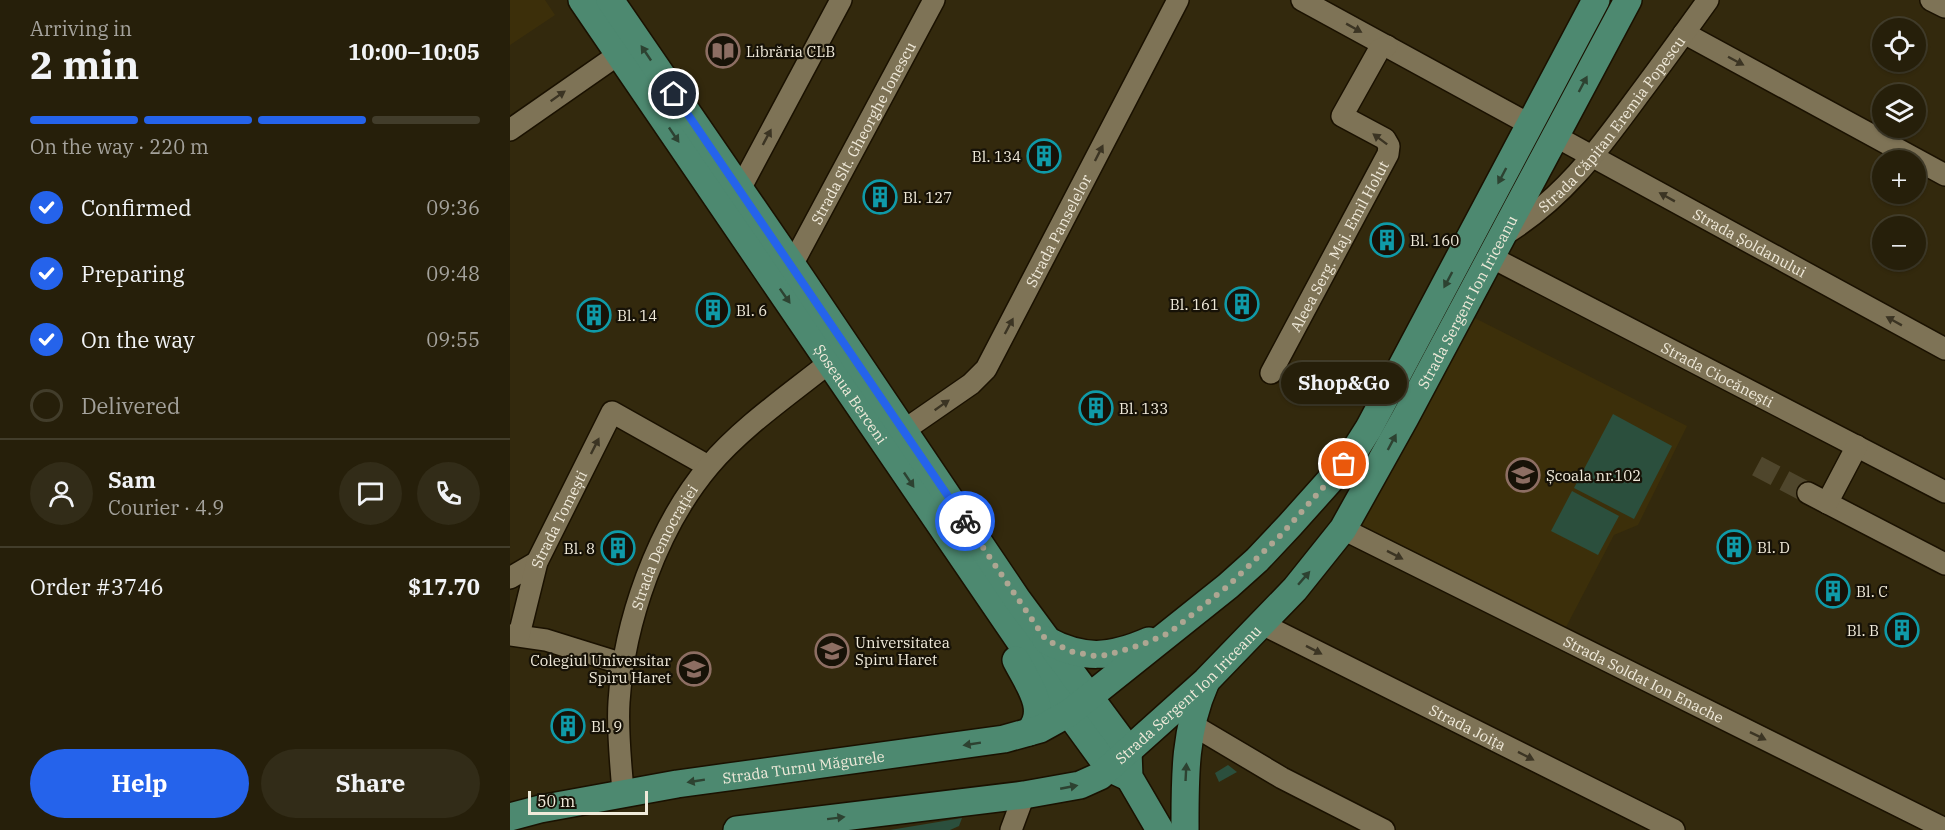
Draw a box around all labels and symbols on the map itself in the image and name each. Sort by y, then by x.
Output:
one-way arrow [1346,23,1363,33]
street label: Strada Căpitan Eremia Popescu [1534,32,1689,216]
library icon: Librăria CLB [705,33,741,69]
street label: Strada Slt. Gheorghe Ionescu [806,38,919,227]
place label: Librăria CLB [746,42,835,61]
one-way arrow [640,46,652,62]
one-way arrow [1728,56,1745,66]
pin [648,68,699,119]
one-way arrow [1578,76,1588,93]
one-way arrow [550,91,566,102]
one-way arrow [668,127,679,143]
one-way arrow [762,129,772,146]
one-way arrow [1373,133,1389,145]
building icon: Bl. 134 [1026,138,1062,174]
one-way arrow [1093,144,1103,162]
place label: Bl. 134 [972,147,1021,166]
street label: Aleea Serg. Maj. Emil Holut [1285,157,1392,335]
one-way arrow [1497,168,1507,185]
street label: Strada Panselelor [1021,171,1095,290]
building icon: Bl. 127 [862,179,898,215]
place label: Bl. 127 [903,188,952,207]
one-way arrow [1658,192,1675,202]
street label: Strada Șoldanului [1690,204,1810,281]
street label: Strada Sergent Ion Iriceanu [1413,212,1521,392]
building icon: Bl. 160 [1369,222,1405,258]
place label: Bl. 160 [1410,231,1459,250]
one-way arrow [1443,271,1453,289]
building icon: Bl. 161 [1224,286,1260,322]
one-way arrow [779,287,791,303]
building icon: Bl. 6 [695,292,731,328]
place label: Bl. 161 [1170,295,1219,314]
building icon: Bl. 14 [576,297,612,333]
place label: Bl. 6 [736,301,767,320]
place label: Bl. 14 [617,306,657,325]
one-way arrow [1885,316,1902,326]
one-way arrow [1004,317,1014,334]
street label: Strada Ciocănești [1658,337,1777,411]
street label: Șoseaua Berceni [810,340,892,448]
callout: Shop&Go [1281,362,1407,404]
building icon: Bl. 133 [1078,390,1114,426]
one-way arrow [933,399,949,411]
place label: Bl. 133 [1119,399,1168,418]
one-way arrow [1387,433,1397,450]
one-way arrow [590,437,600,454]
pin [1318,438,1369,489]
school or university icon: Școala nr.102 [1505,457,1541,493]
place label: Școala nr.102 [1546,466,1641,485]
street label: Strada Tomești [526,467,591,570]
one-way arrow [903,472,914,488]
street label: Strada Democrației [627,480,702,612]
courier [935,491,995,551]
building icon: Bl. D [1716,529,1752,565]
building icon: Bl. 8 [600,530,636,566]
place label: Bl. D [1757,538,1790,557]
place label: Bl. 8 [564,539,595,558]
one-way arrow [1386,551,1403,560]
one-way arrow [1298,570,1311,586]
building icon: Bl. C [1815,573,1851,609]
place label: Bl. C [1856,582,1888,601]
building icon: Bl. B [1884,612,1920,648]
street label: Strada Sergent Ion Iriceanu [1111,621,1265,768]
place label: Bl. B [1847,621,1879,640]
street label: Strada Soldat Ion Enache [1560,631,1727,727]
school or university icon: Universitatea Spiru Haret [814,633,850,669]
place label: Universitatea Spiru Haret [855,633,950,669]
one-way arrow [1305,645,1323,655]
place label: Colegiul Universitar Spiru Haret [530,651,671,687]
school or university icon: Colegiul Universitar Spiru Haret [676,651,712,687]
street label: Strada Joița [1426,700,1509,754]
building icon: Bl. 9 [550,708,586,744]
place label: Bl. 9 [591,717,622,736]
one-way arrow [1749,731,1766,740]
one-way arrow [963,739,982,748]
street label: Strada Turnu Măgurele [721,746,886,787]
one-way arrow [1517,751,1535,761]
one-way arrow [1181,762,1190,781]
one-way arrow [686,777,705,786]
one-way arrow [1060,782,1079,791]
scale bar [528,788,648,816]
one-way arrow [827,813,846,822]

